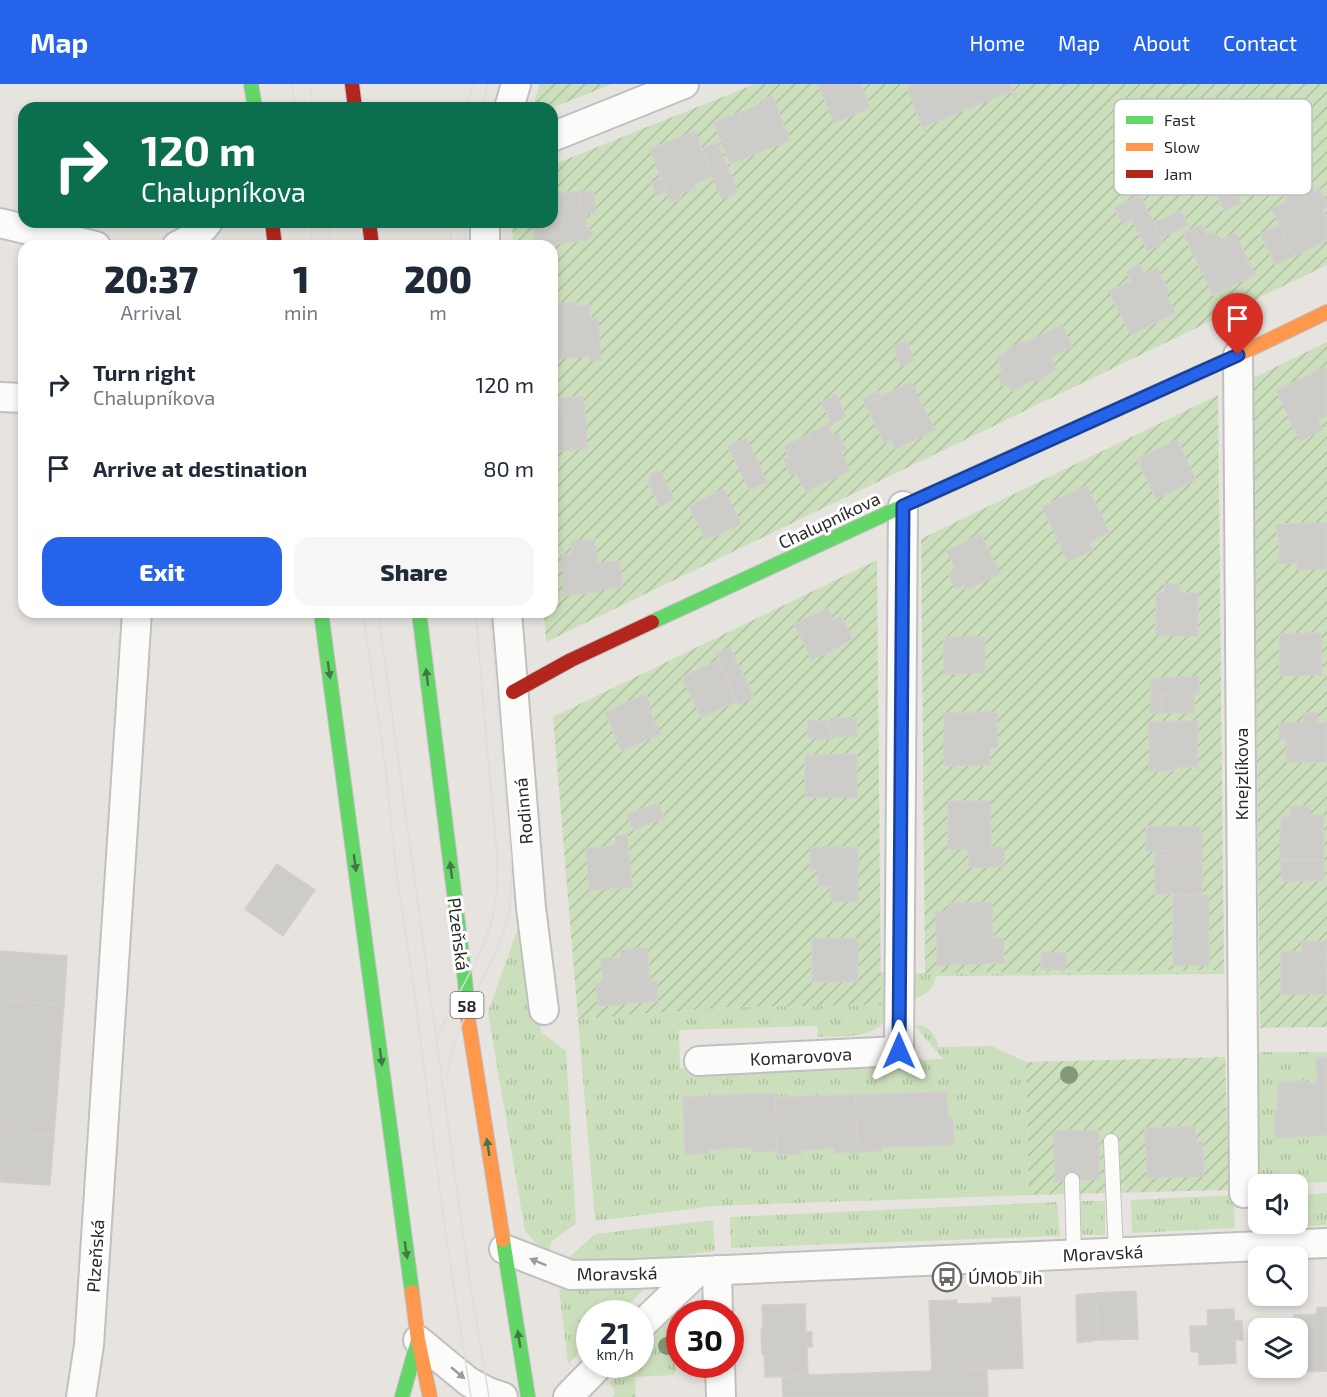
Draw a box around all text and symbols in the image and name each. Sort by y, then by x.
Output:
text: Map [30,25,88,59]
text: Home [969,30,1025,55]
text: Map [1058,30,1100,55]
text: About [1133,30,1190,55]
text: Contact [1223,30,1297,55]
legend [1114,99,1312,195]
text: Fast [1164,110,1195,129]
text: 120 m [141,124,256,174]
icon: right [42,126,120,204]
text: Slow [1164,137,1200,156]
text: Jam [1164,164,1192,183]
text: Chalupníkova [141,175,306,207]
text: 20:37 [104,257,198,300]
text: 1 [293,257,309,300]
text: 200 [404,257,472,300]
pin [1212,293,1263,355]
text: Arrival [121,300,181,324]
text: min [284,300,318,324]
text: m [429,300,447,324]
icon: arrive [1221,302,1254,335]
text: Turn right [93,359,195,385]
icon: right [42,368,75,401]
text: 120 m [475,371,534,397]
text: Chalupníkova [93,385,215,409]
icon: arrive [42,452,75,485]
text: Arrive at destination [93,455,307,481]
text: 80 m [483,455,534,481]
street label: Chalupníkova [775,487,883,553]
button: Exit [42,537,282,606]
button: Share [294,537,534,606]
one-way arrow [325,661,334,680]
one-way arrow [422,667,431,686]
street label: Knejzlíkova [1230,728,1252,820]
street label: Rodinná [509,777,537,845]
one-way arrow [350,854,359,873]
one-way arrow [447,861,456,880]
street label: Plzeňská [444,896,474,972]
road number: 58 [450,992,484,1018]
position arrow [867,1019,931,1083]
street label: Komarovova [749,1042,853,1070]
one-way arrow [376,1047,385,1066]
one-way arrow [484,1137,493,1156]
map controls [1248,1174,1308,1378]
button: sound [1248,1174,1308,1234]
street label: Plzeňská [81,1219,109,1293]
one-way arrow [402,1240,411,1259]
street label: Moravská [1062,1240,1144,1266]
button: search [1248,1246,1308,1306]
one-way arrow [528,1256,546,1266]
street label: Moravská [576,1261,658,1285]
bus stop icon: ÚMOb Jih [931,1261,963,1293]
place label: ÚMOb Jih [968,1266,1043,1288]
speed limit sign: 30 [666,1300,744,1378]
text: 21 [600,1314,630,1350]
button: layers [1248,1318,1308,1378]
one-way arrow [514,1330,523,1349]
text: km/h [596,1345,634,1363]
one-way arrow [450,1366,466,1379]

